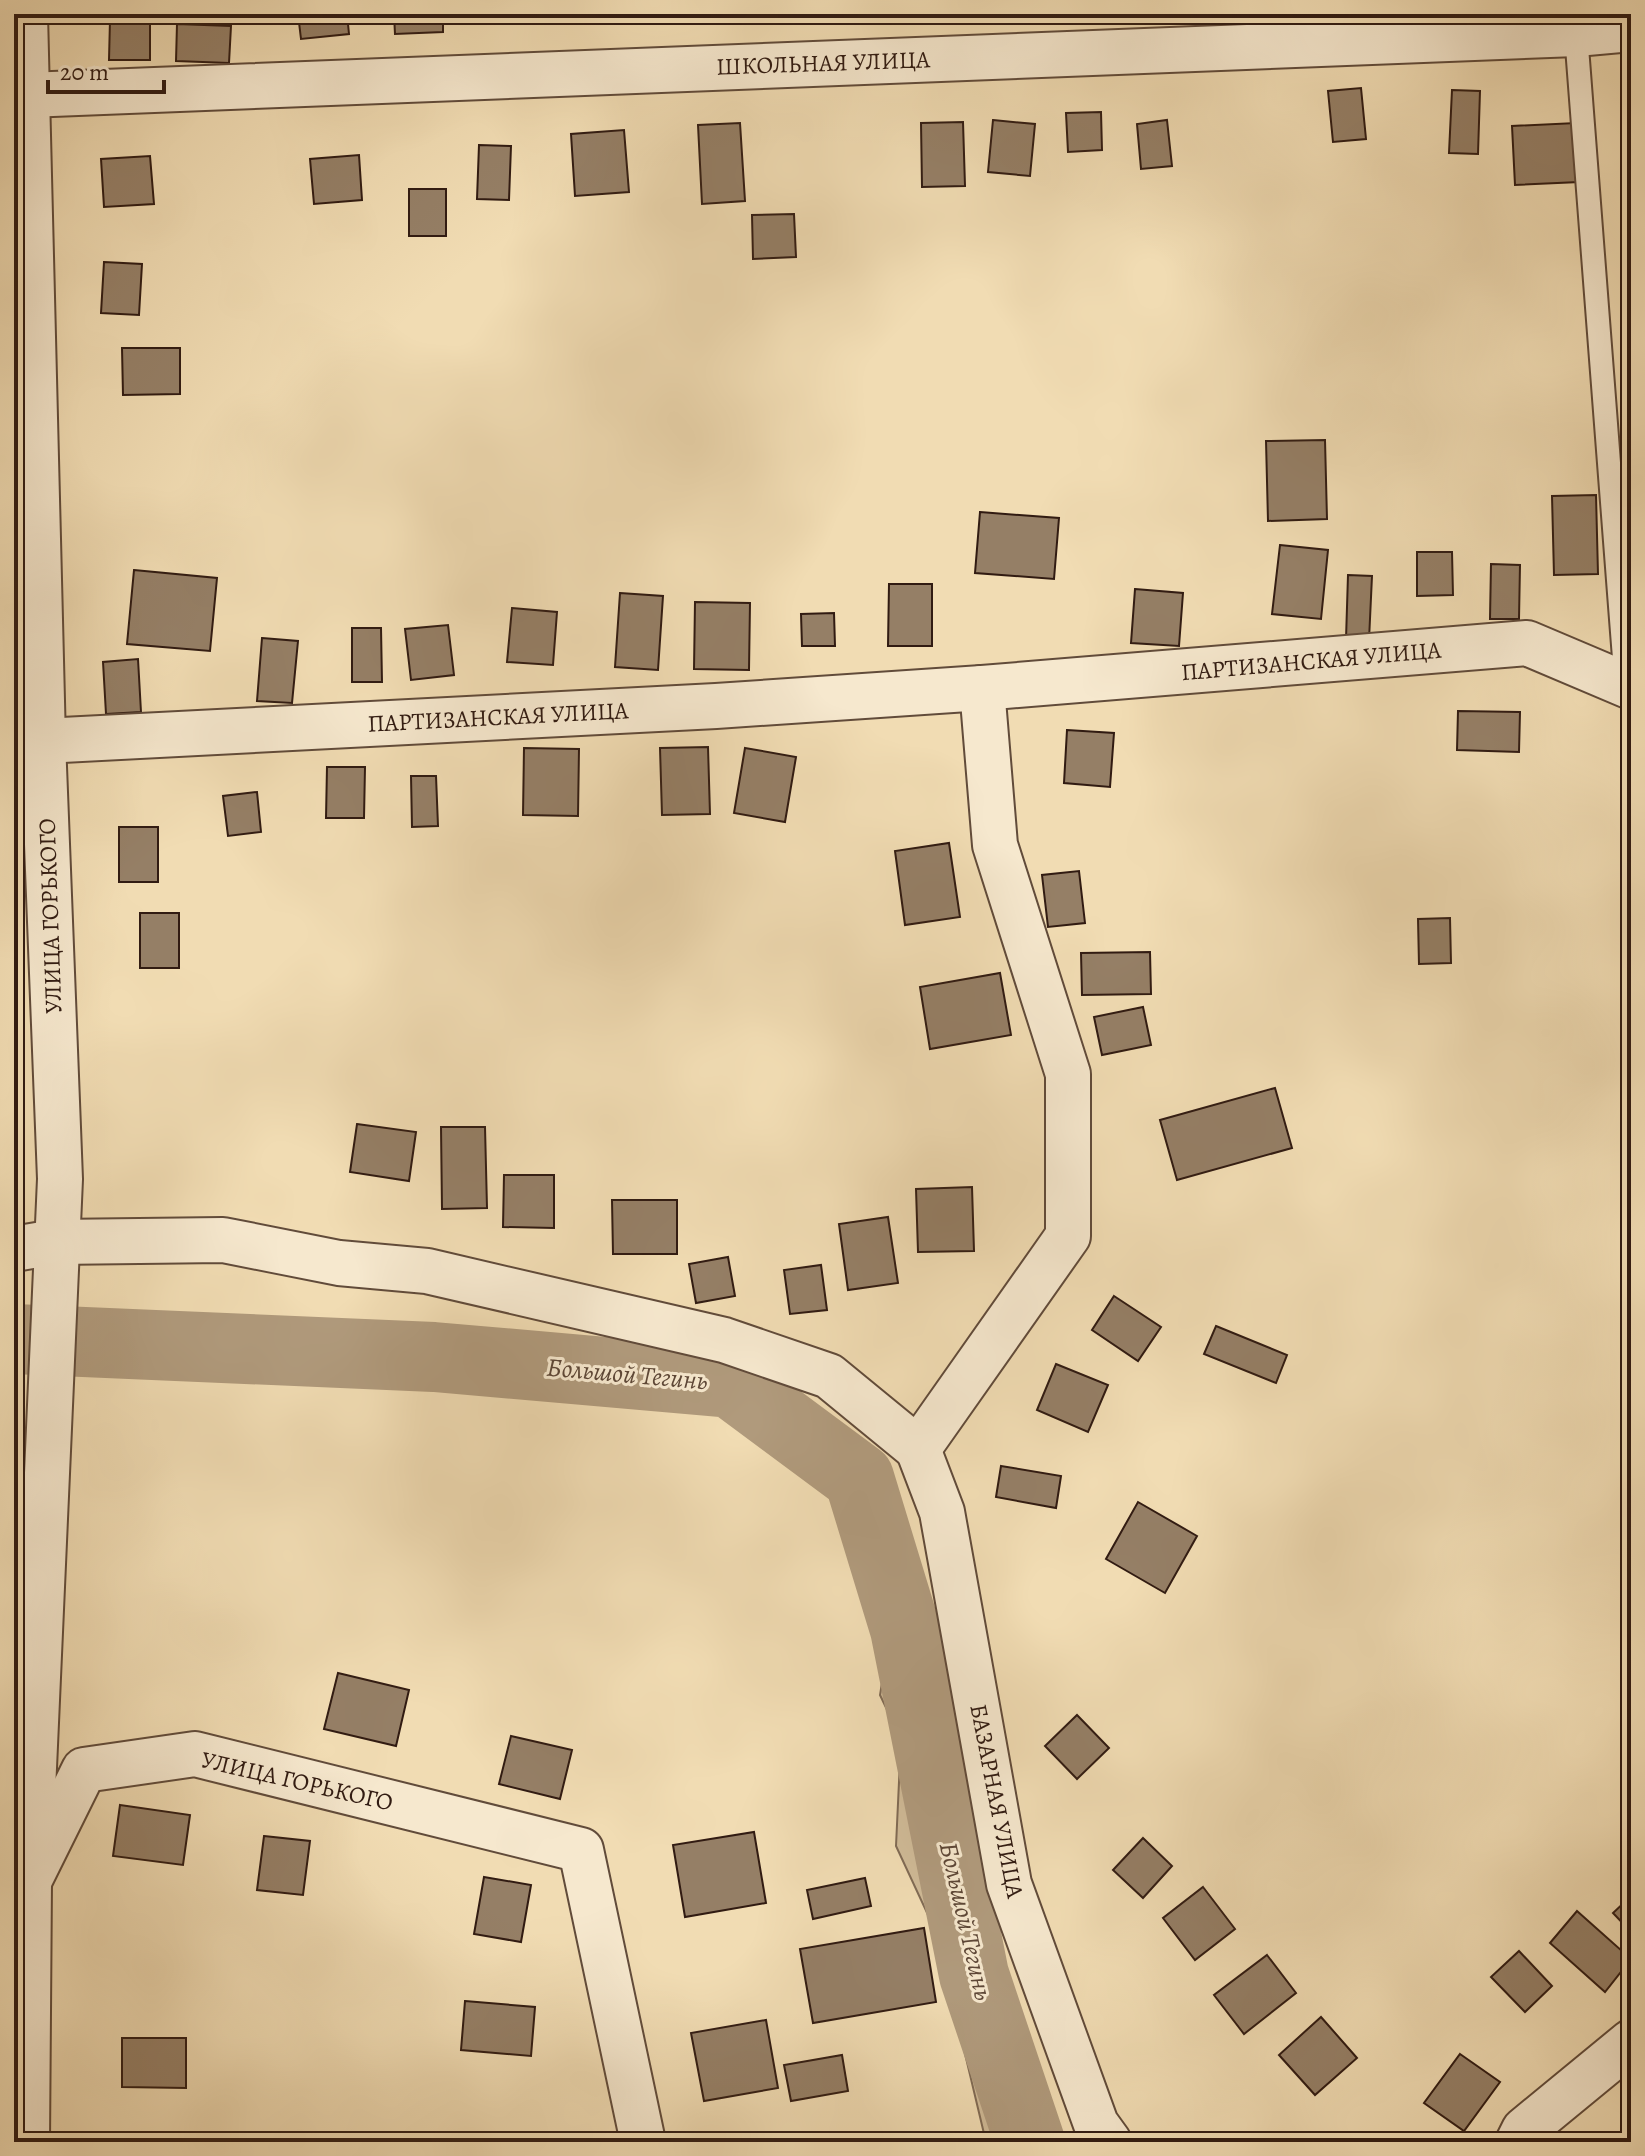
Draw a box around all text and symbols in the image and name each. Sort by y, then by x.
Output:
street label: ШКОЛЬНАЯ УЛИЦА [715,43,932,83]
scale bar [48,44,164,94]
text: 20 m [60,56,109,88]
street label: ПАРТИЗАНСКАЯ УЛИЦА [1180,634,1443,688]
street label: ПАРТИЗАНСКАЯ УЛИЦА [367,694,630,740]
street label: УЛИЦА ГОРЬКОГО [31,818,69,1014]
water label: Большой Тегинь [545,1350,709,1398]
street label: БАЗАРНАЯ УЛИЦА [962,1701,1032,1902]
street label: УЛИЦА ГОРЬКОГО [198,1743,396,1819]
water label: Большой Тегинь [931,1838,1001,2004]

